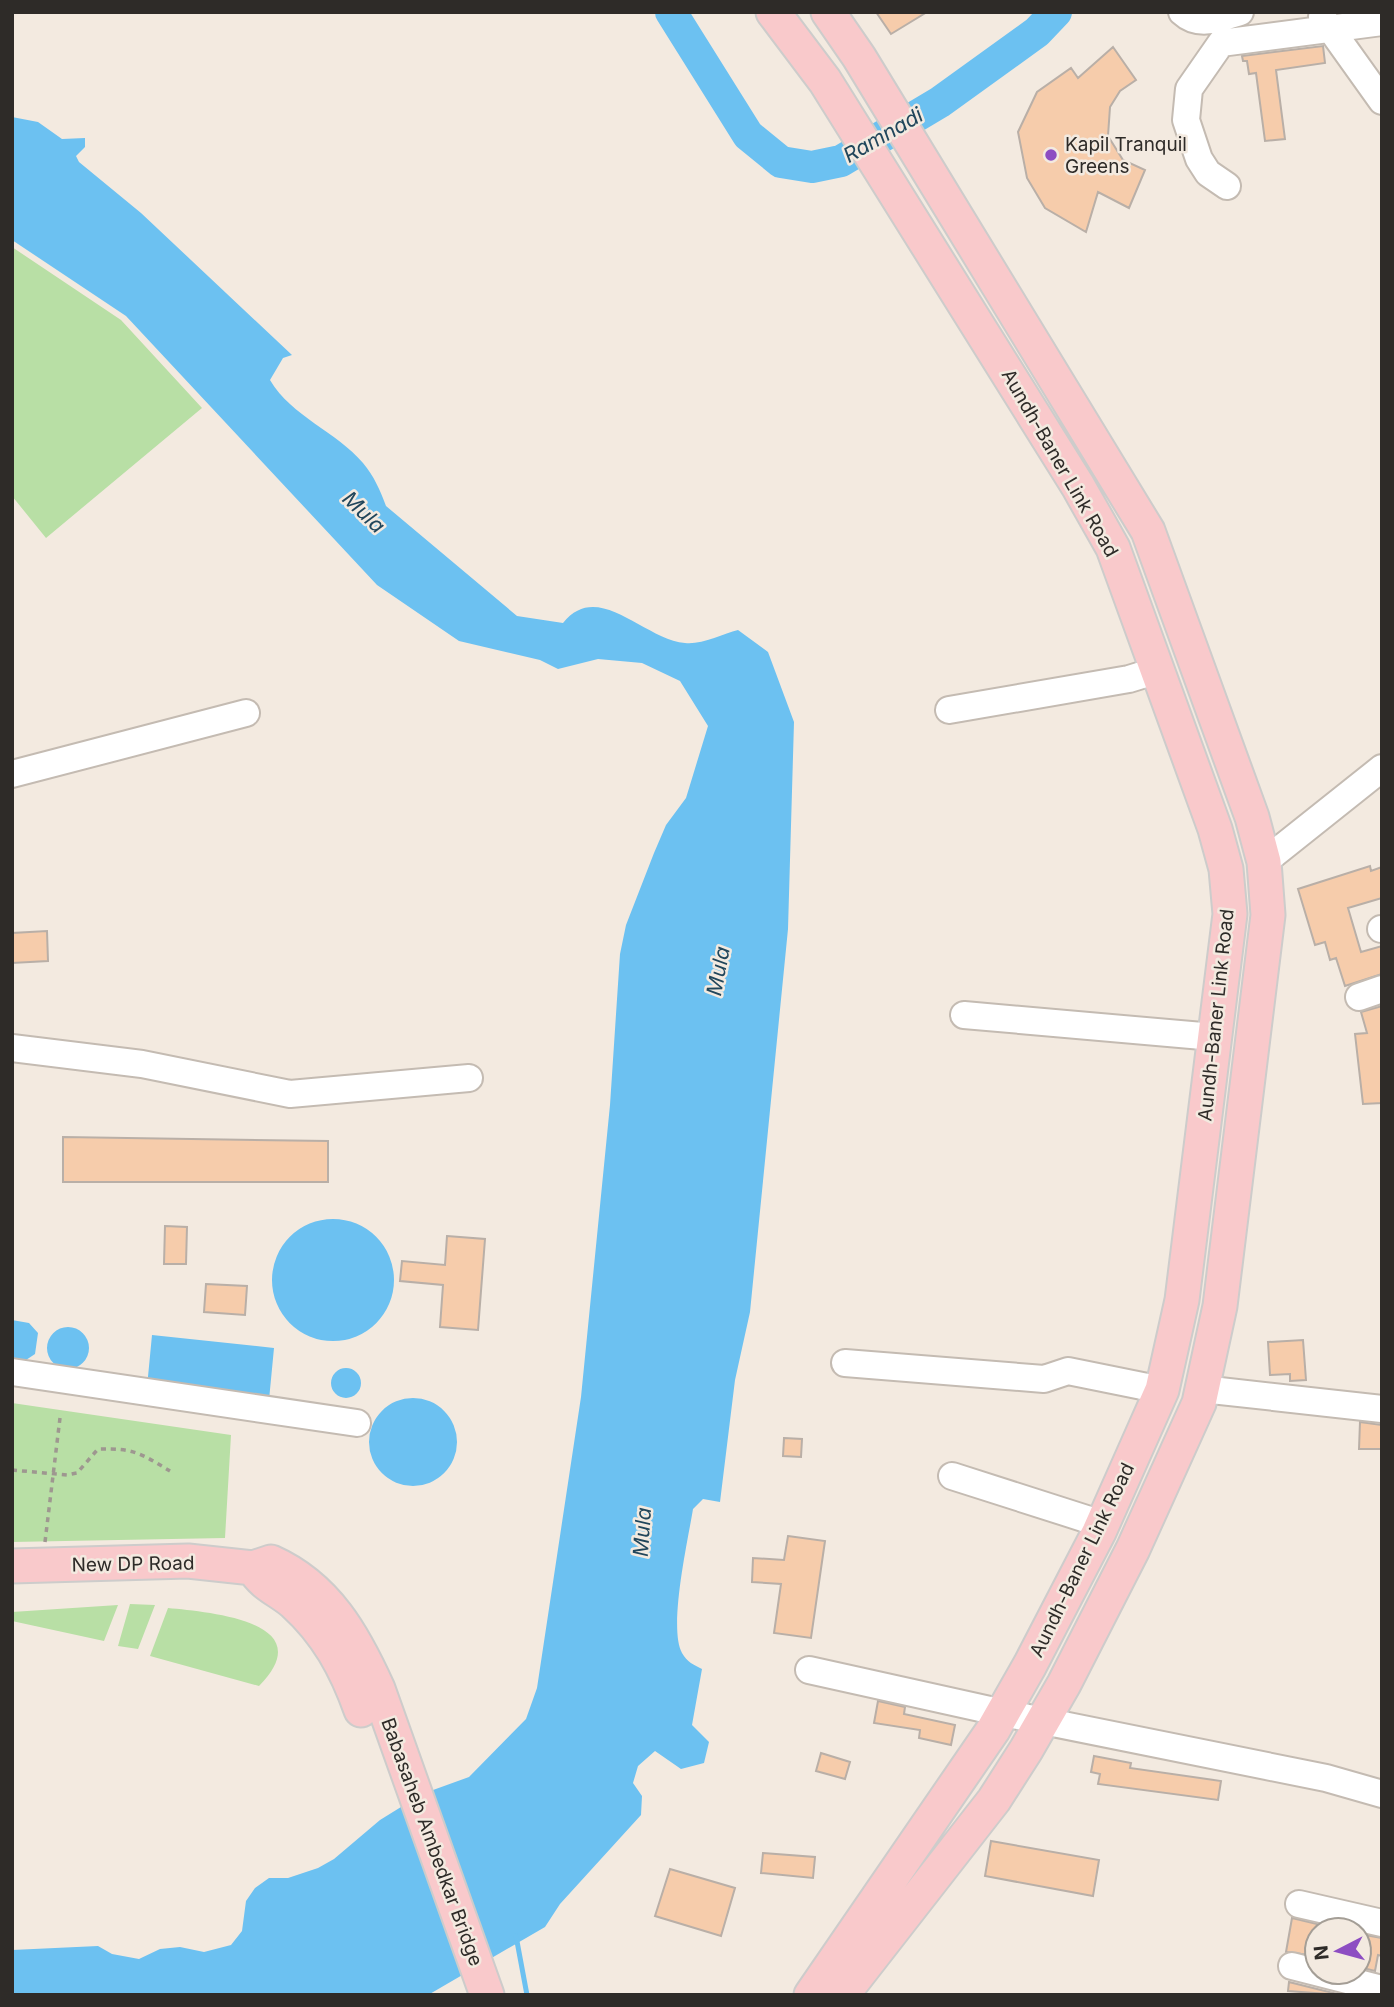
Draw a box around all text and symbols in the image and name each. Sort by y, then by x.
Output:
water label: Ramnadi [839,102,928,168]
place label: Kapil Tranquil Greens [1065,133,1187,178]
marker: Kapil Tranquil Greens [1043,147,1059,163]
street label: Aundh-Baner Link Road [997,365,1123,561]
water label: Mula [338,486,391,538]
street label: Aundh-Baner Link Road [1193,908,1239,1122]
water label: Mula [701,944,735,998]
street label: Aundh-Baner Link Road [1025,1459,1139,1661]
water label: Mula [628,1506,656,1557]
street label: New DP Road [71,1551,195,1577]
street label: Babasaheb Ambedkar Bridge [376,1715,488,1969]
north arrow [1303,1916,1373,1986]
text: N [1309,1944,1334,1961]

